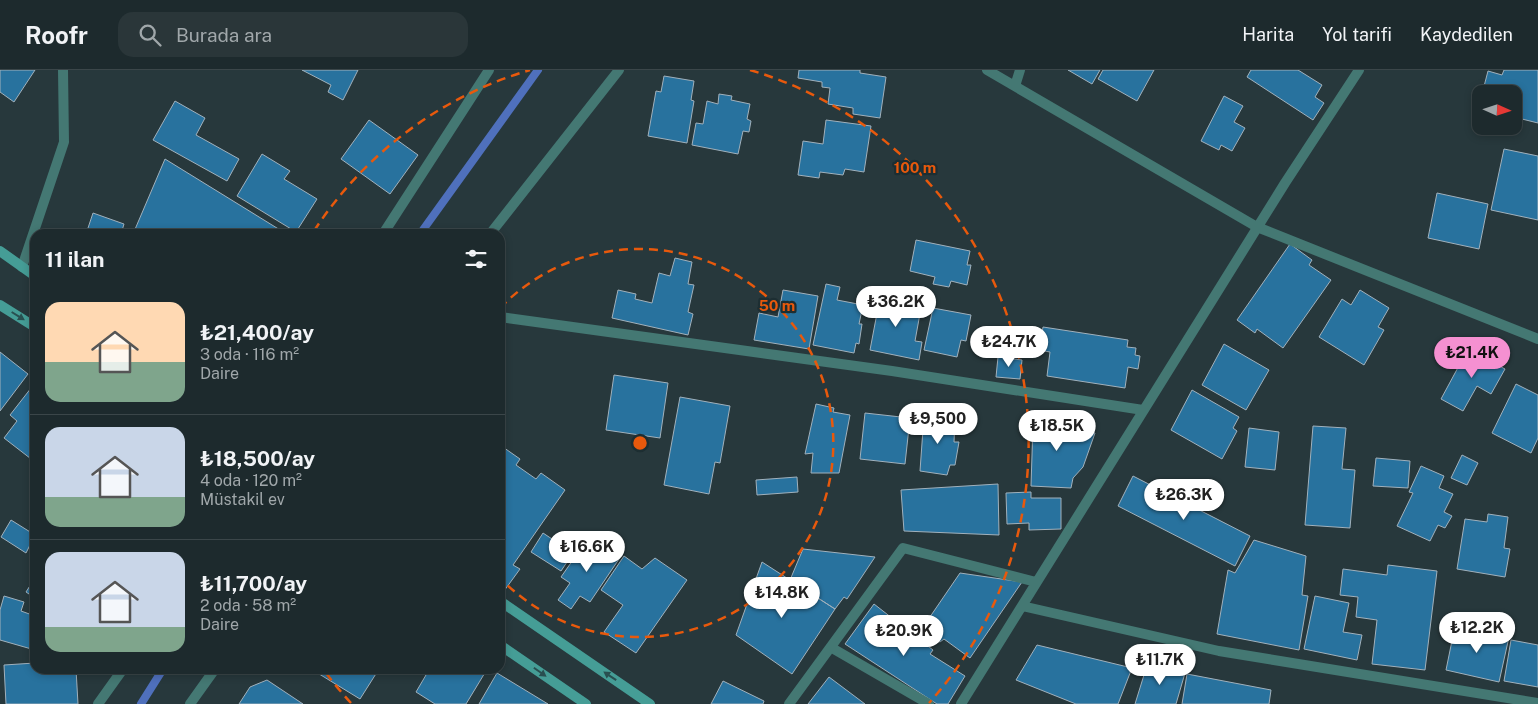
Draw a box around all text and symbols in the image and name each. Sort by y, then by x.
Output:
search box [118,12,468,57]
text: Roofr [25,21,88,49]
icon: search [136,21,164,49]
text: Burada ara [176,24,272,46]
text: Harita [1242,24,1294,45]
text: Yol tarifi [1322,24,1392,45]
text: Kaydedilen [1420,24,1513,45]
north arrow [1472,85,1522,135]
map controls [1472,85,1522,135]
text: 100 m [894,159,936,176]
icon: filters [462,245,490,273]
text: 11 ilan [45,247,105,272]
pin: ₺36.2K [855,286,937,328]
text: ₺36.2K [867,292,925,311]
text: 50 m [759,297,795,314]
one-way arrow [11,311,24,321]
text: ₺21,400/ay [200,320,314,345]
icon: home [85,322,145,382]
pin: ₺24.7K [968,326,1050,368]
text: ₺24.7K [981,332,1037,351]
pin: ₺21.4K [1431,336,1513,379]
text: ₺21.4K [1445,343,1499,362]
text: 3 oda · 116 m² [200,345,299,364]
text: Daire [200,364,239,383]
pin: ₺9,500 [897,402,979,445]
text: ₺9,500 [910,409,966,428]
pin: ₺18.5K [1016,410,1098,452]
text: ₺18.5K [1030,416,1084,435]
centre of rings [631,434,649,452]
text: ₺18,500/ay [200,446,315,471]
icon: home [85,447,145,507]
text: 4 oda · 120 m² [200,471,302,490]
pin: ₺26.3K [1143,478,1225,521]
text: ₺26.3K [1155,485,1213,504]
text: Müstakil ev [200,490,285,509]
pin: ₺16.6K [546,530,628,573]
text: ₺16.6K [560,537,614,556]
text: ₺11,700/ay [200,571,307,596]
icon: home [85,572,145,632]
pin: ₺14.8K [741,576,823,619]
text: ₺14.8K [755,583,809,602]
text: 2 oda · 58 m² [200,596,296,615]
pin: ₺12.2K [1436,612,1518,654]
pin: ₺20.9K [863,614,945,657]
text: Daire [200,615,239,634]
text: ₺12.2K [1450,618,1504,637]
text: ₺20.9K [875,621,933,640]
pin: ₺11.7K [1119,644,1201,686]
text: ₺11.7K [1136,650,1184,669]
one-way arrow [533,667,547,677]
one-way arrow [603,672,617,681]

